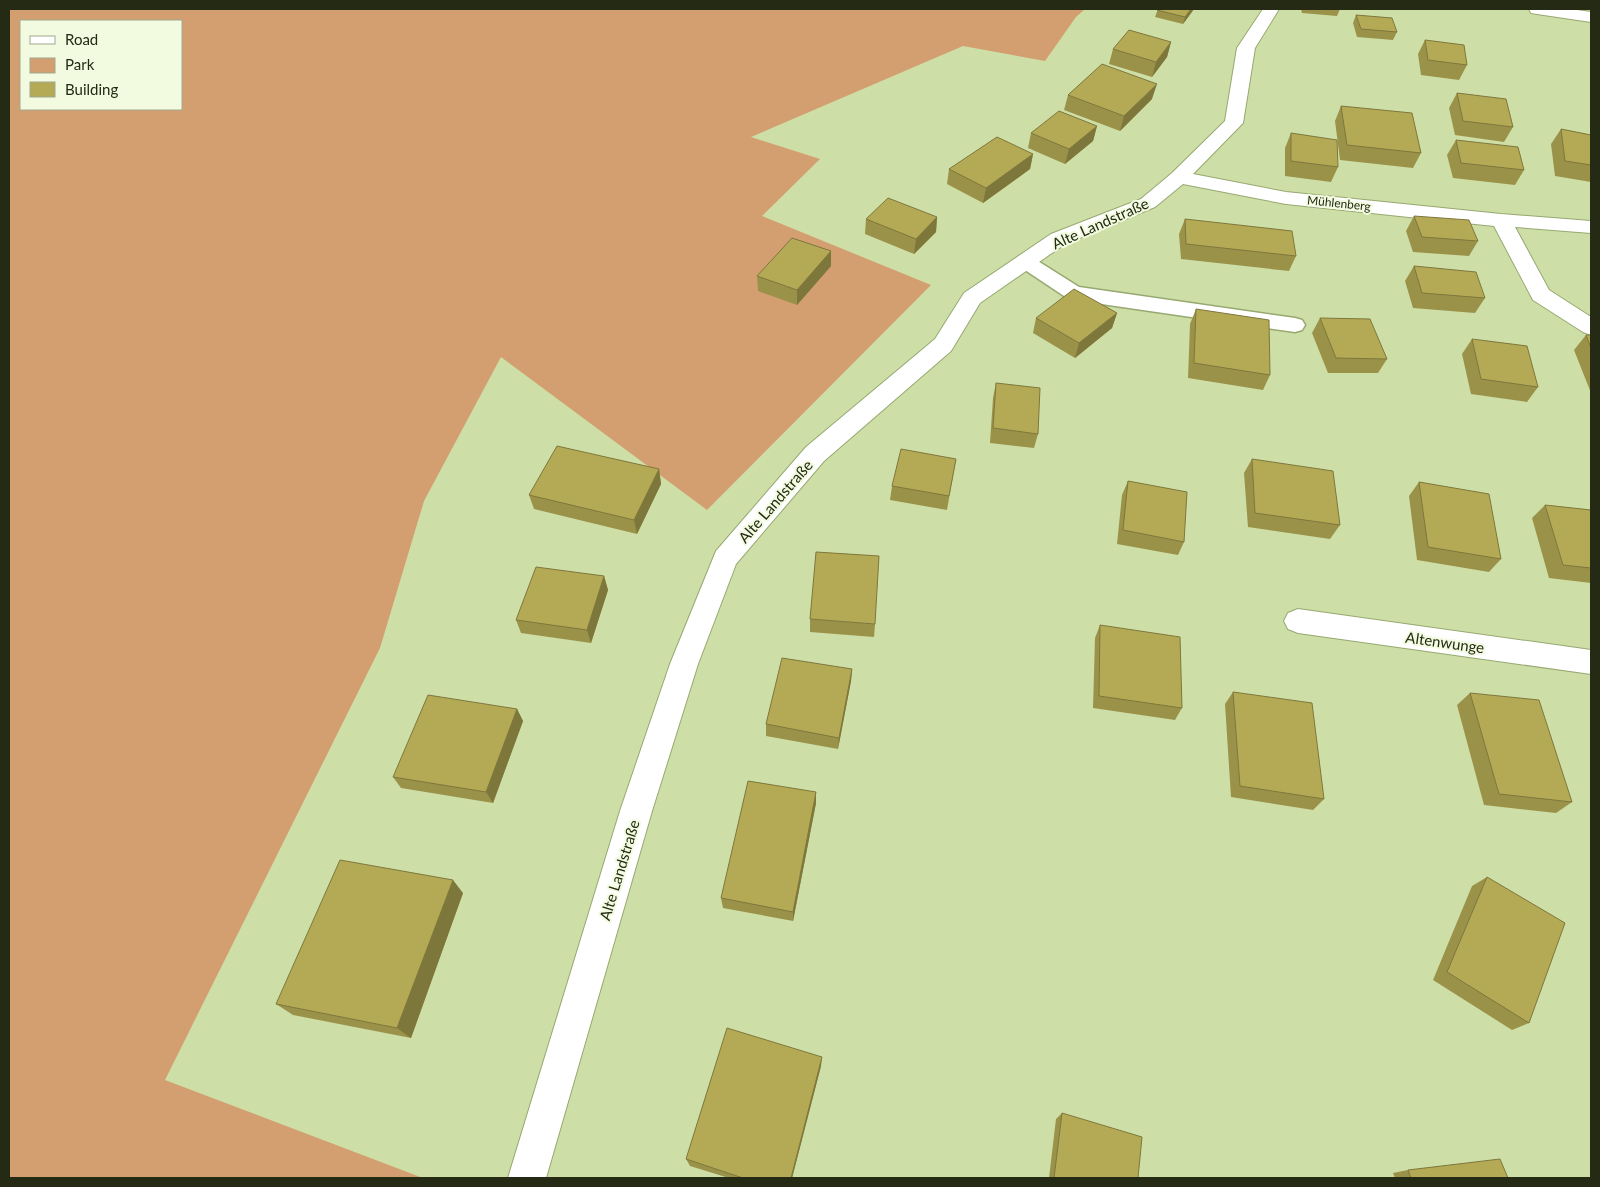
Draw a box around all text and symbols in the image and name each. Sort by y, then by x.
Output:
legend [20,20,182,110]
text: Road [65,30,98,48]
text: Park [65,55,95,73]
text: Building [65,80,118,98]
street label: Mühlenberg [1306,192,1372,214]
street label: Alte Landstraße [1049,194,1151,252]
street label: Alte Landstraße [734,456,816,546]
street label: Altenwunge [1404,628,1486,656]
street label: Alte Landstraße [595,818,643,922]

